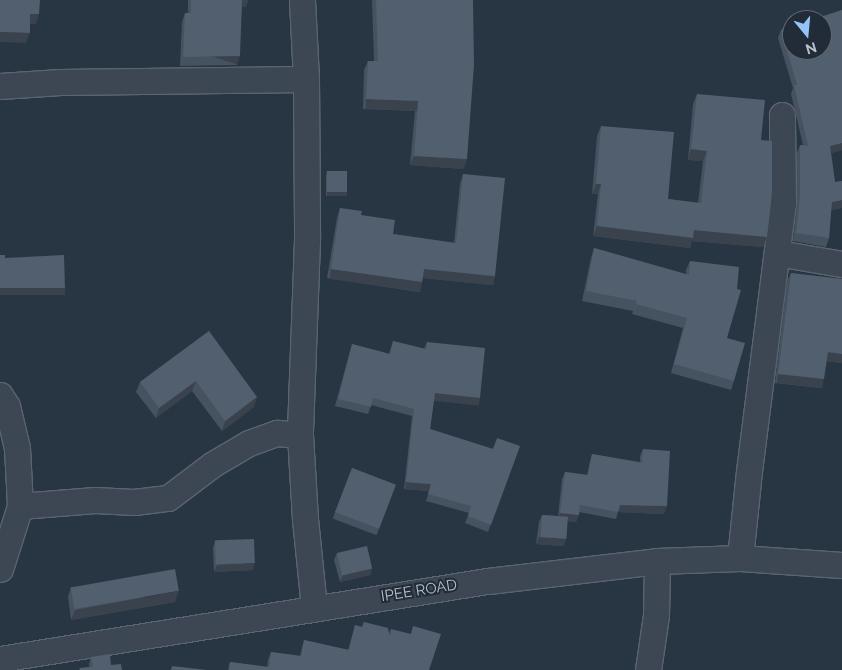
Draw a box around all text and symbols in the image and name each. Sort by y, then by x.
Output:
north arrow [782,10,832,60]
text: N [804,39,819,58]
street label: IPEE ROAD [380,576,458,606]

